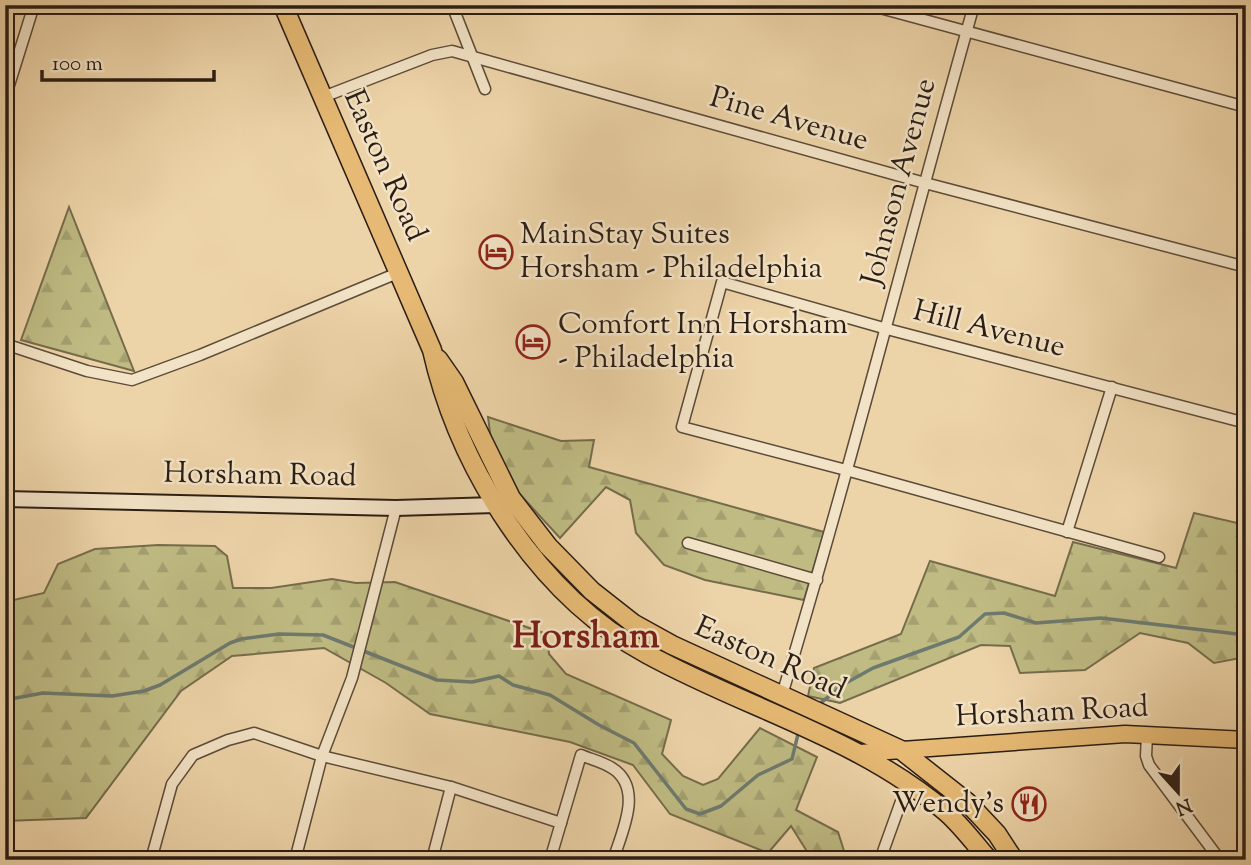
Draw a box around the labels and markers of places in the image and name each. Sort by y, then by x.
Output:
place label: MainStay Suites Horsham - Philadelphia [520,214,822,291]
hotel icon: MainStay Suites Horsham - Philadelphia [477,233,515,271]
place label: Comfort Inn Horsham - Philadelphia [558,304,848,381]
hotel icon: Comfort Inn Horsham - Philadelphia [514,323,552,361]
place label: Wendy's [892,783,1004,826]
restaurant icon: Wendy's [1010,785,1048,823]

